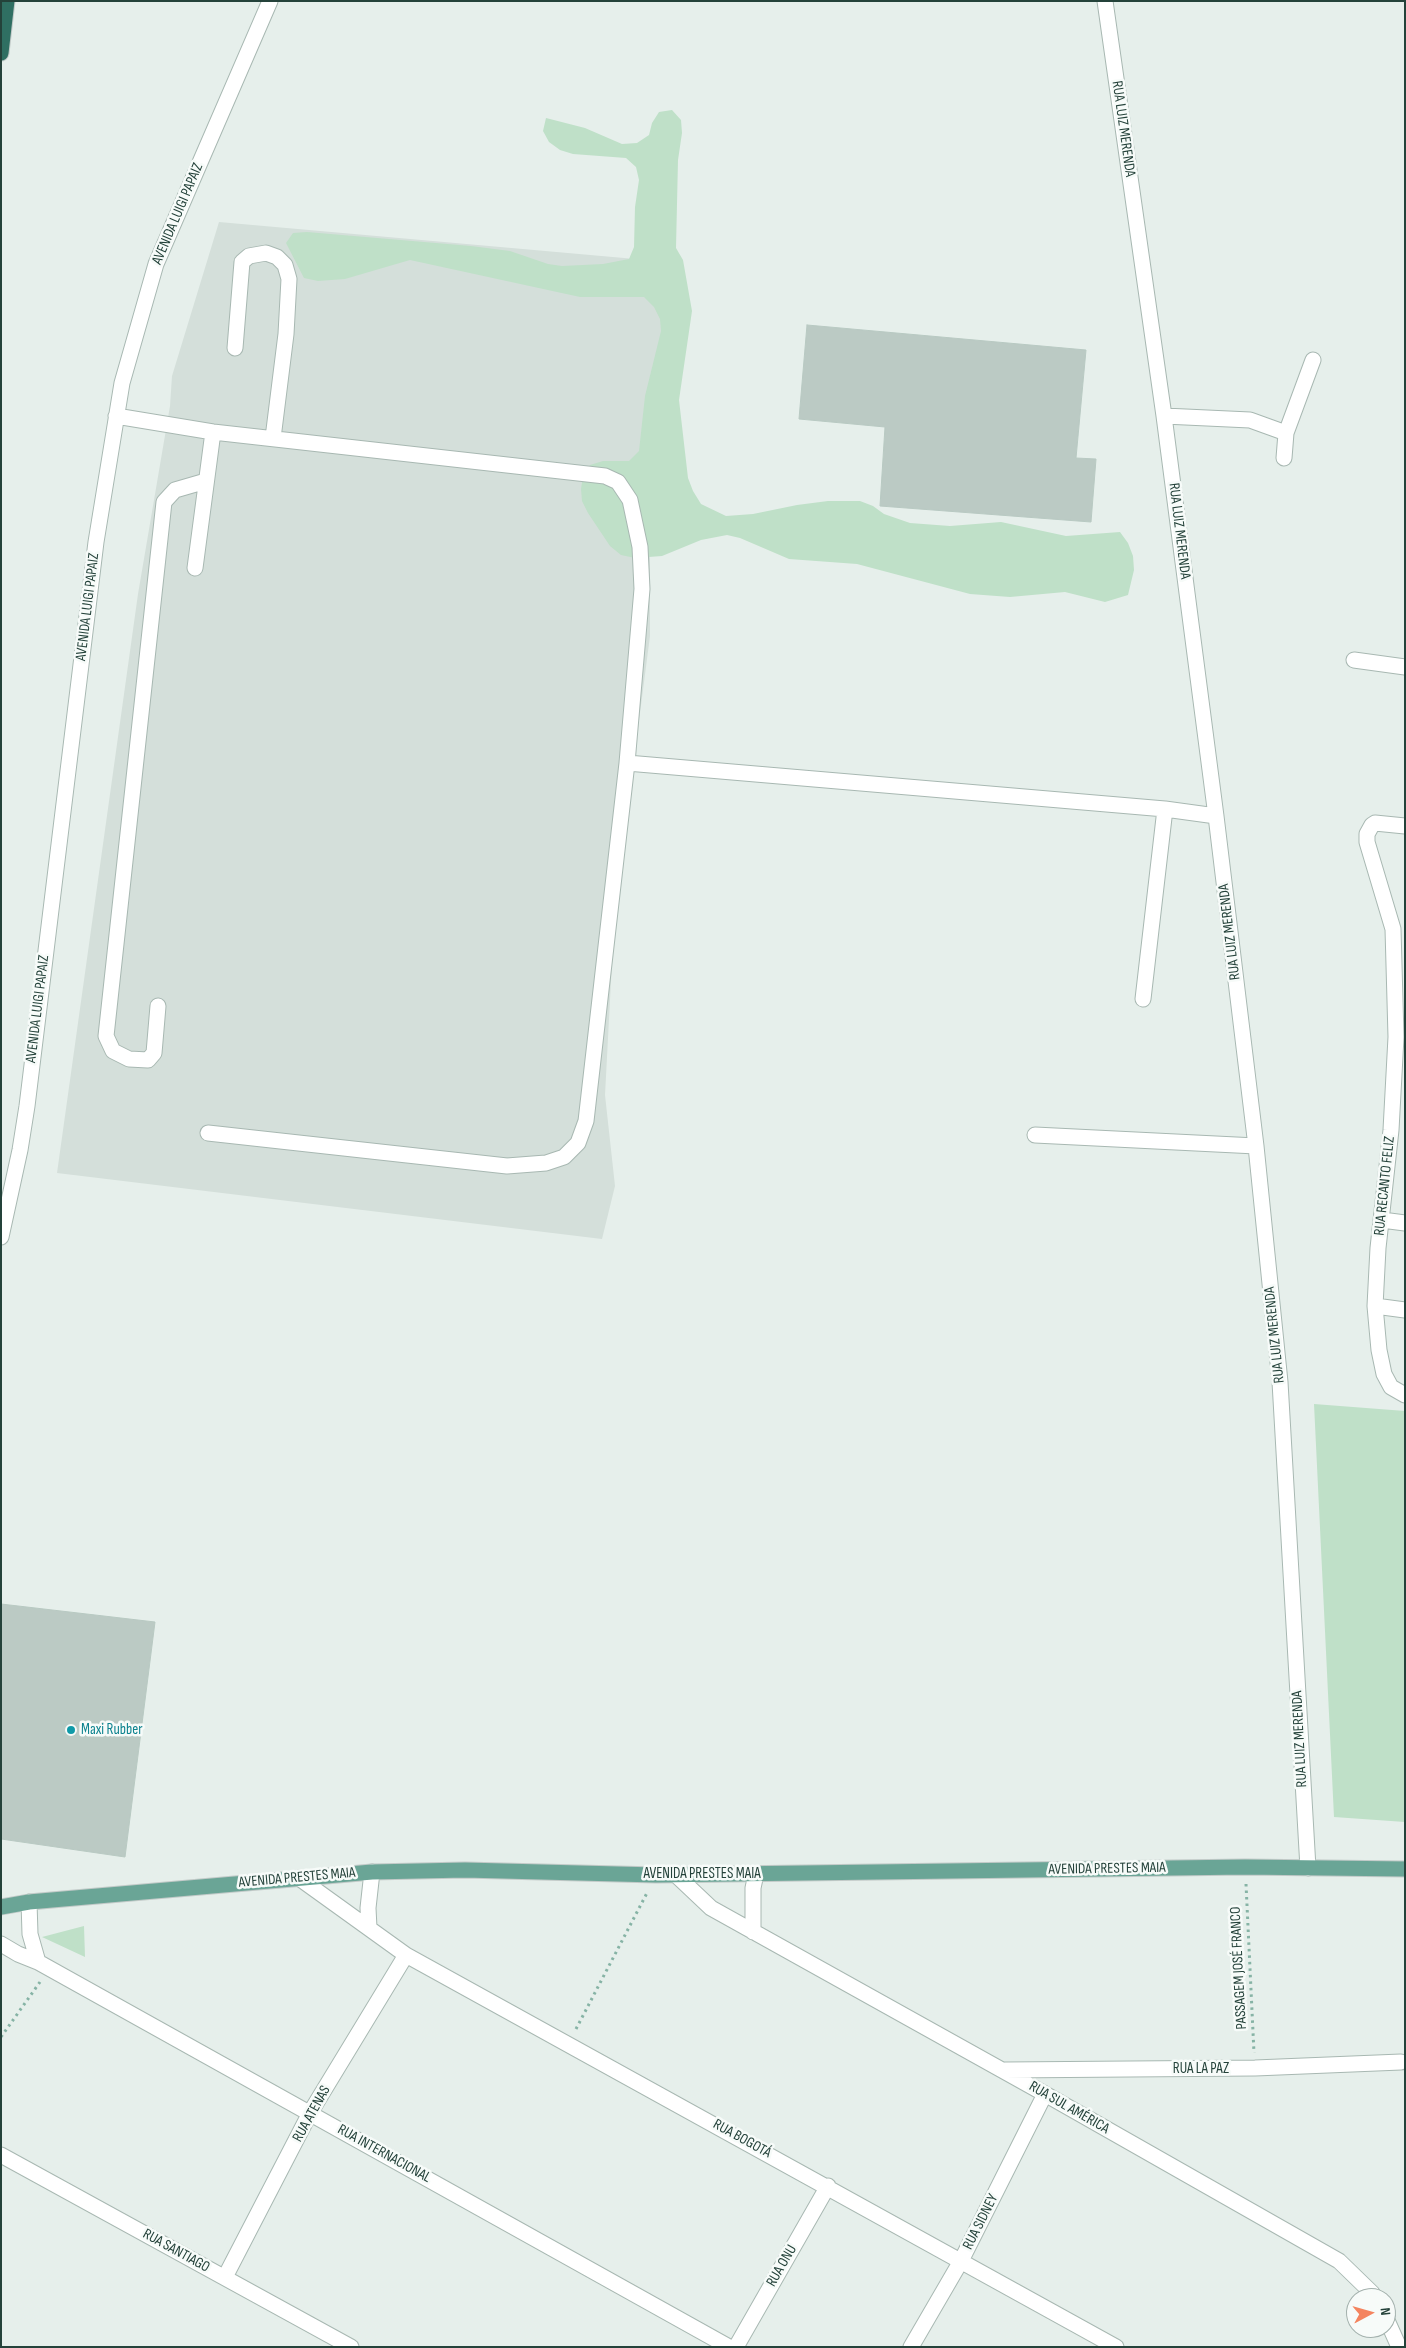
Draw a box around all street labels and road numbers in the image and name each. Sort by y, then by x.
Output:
street label: RUA LUIZ MERENDA [1107,80,1139,178]
street label: AVENIDA LUIGI PAPAIZ [149,161,207,267]
street label: RUA LUIZ MERENDA [1164,482,1194,580]
street label: AVENIDA LUIGI PAPAIZ [72,552,104,662]
street label: RUA LUIZ MERENDA [1215,883,1245,981]
street label: AVENIDA LUIGI PAPAIZ [22,954,54,1064]
street label: RUA RECANTO FELIZ [1371,1135,1399,1237]
street label: RUA LUIZ MERENDA [1261,1286,1289,1384]
street label: RUA LUIZ MERENDA [1288,1690,1312,1788]
street label: AVENIDA PRESTES MAIA [1048,1859,1166,1879]
street label: AVENIDA PRESTES MAIA [238,1864,356,1892]
street label: AVENIDA PRESTES MAIA [643,1865,761,1883]
street label: PASSAGEM JOSÉ FRANCO [1227,1906,1251,2030]
street label: RUA LA PAZ [1173,2060,1229,2078]
street label: RUA SUL AMÉRICA [1026,2078,1112,2138]
street label: RUA ATENAS [289,2083,335,2145]
street label: RUA BOGOTÁ [710,2116,774,2162]
street label: RUA INTERNACIONAL [334,2121,434,2187]
street label: RUA SIDNEY [959,2191,1003,2253]
street label: RUA SANTIAGO [139,2225,213,2277]
street label: RUA ONU [763,2242,801,2290]

